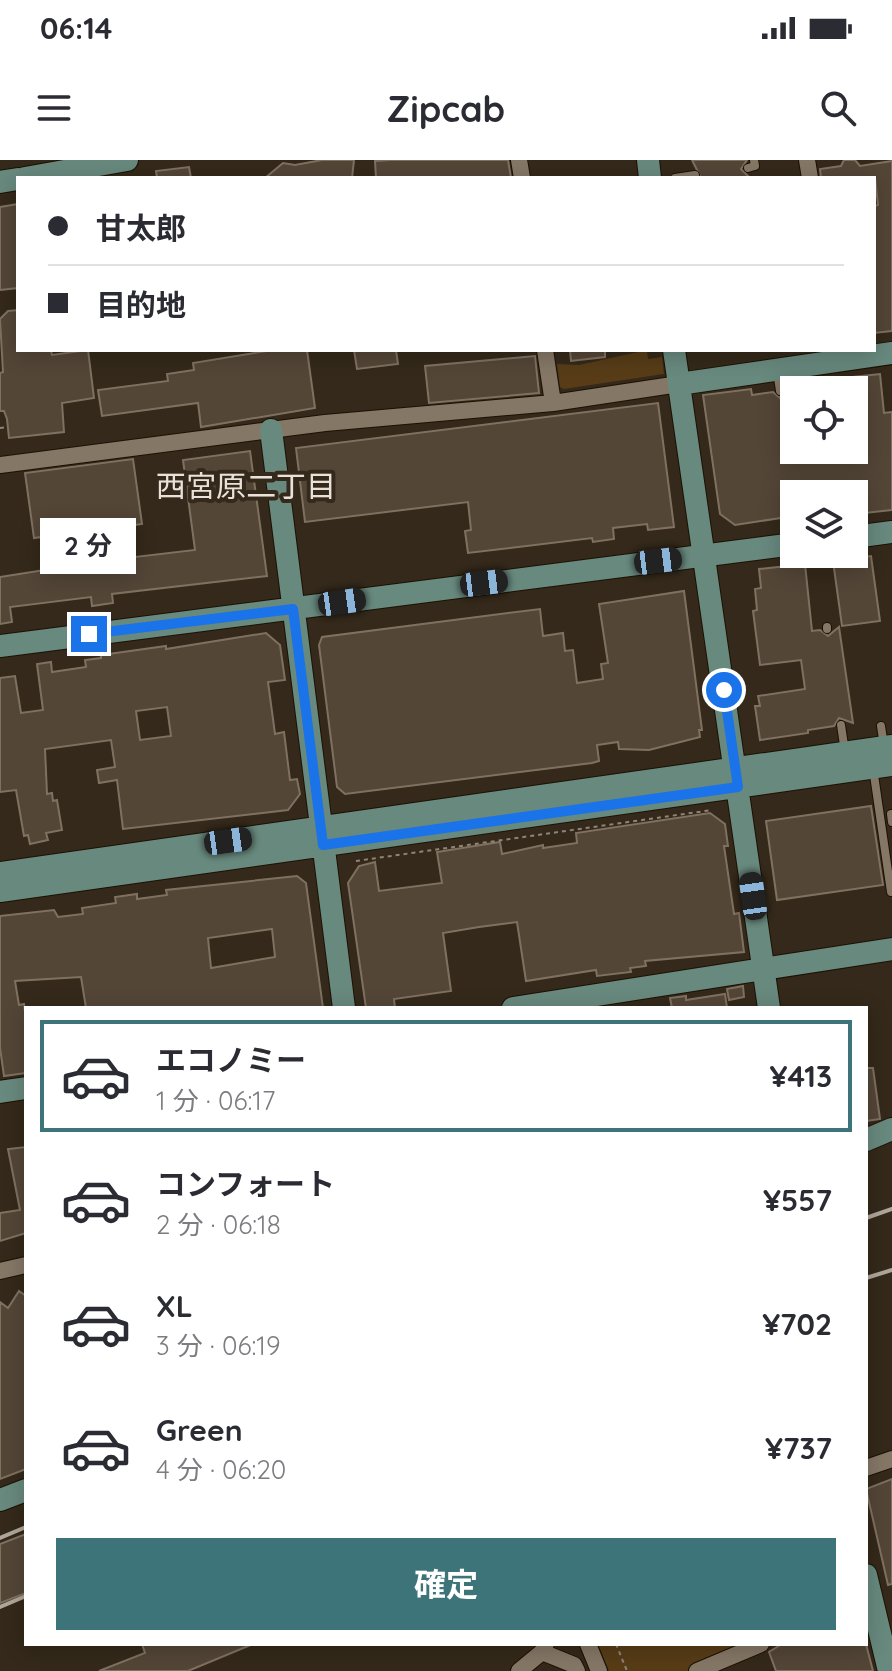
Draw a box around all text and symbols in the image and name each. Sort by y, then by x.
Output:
text: 06:14 [40,9,113,47]
icon: menu [32,86,76,130]
text: Zipcab [387,86,505,131]
icon: search [816,86,860,130]
text: 甘太郎 [96,209,186,247]
text: 目的地 [96,286,186,324]
map controls [780,376,868,568]
button: locate [780,376,868,464]
district label: 西宮原二丁目 [156,467,336,505]
button: layers [780,480,868,568]
callout: 2 分 [41,518,137,574]
text: 2 分 [64,529,112,562]
car [633,546,683,576]
car [459,568,509,598]
car [317,587,367,617]
route end [71,616,107,652]
route start [706,672,742,708]
car [203,826,253,856]
car [738,871,768,921]
icon: car [60,1040,132,1112]
text: エコノミー [156,1041,306,1079]
text: ¥413 [770,1057,832,1095]
text: 1 分 · 06:17 [156,1084,275,1117]
icon: car [60,1164,132,1236]
text: コンフォート [156,1165,335,1203]
text: ¥557 [763,1181,832,1219]
text: 2 分 · 06:18 [156,1208,281,1241]
text: XL [156,1287,193,1325]
icon: car [60,1288,132,1360]
text: ¥702 [762,1305,832,1343]
text: 3 分 · 06:19 [156,1329,280,1362]
text: Green [156,1411,243,1449]
icon: car [60,1412,132,1484]
text: ¥737 [765,1429,832,1467]
text: 4 分 · 06:20 [156,1453,286,1486]
button: 確定 [56,1538,836,1630]

